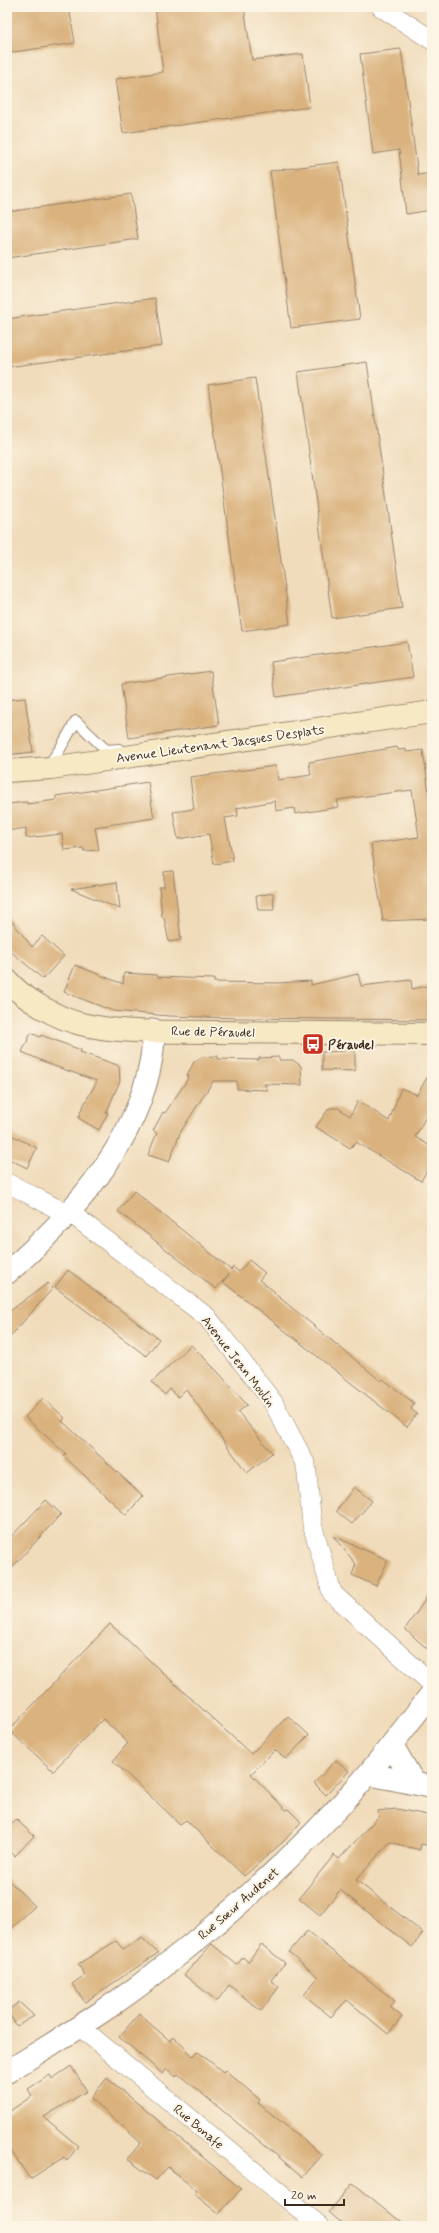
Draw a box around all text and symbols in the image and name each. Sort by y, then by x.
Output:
street label: Avenue Lieutenant Jacques Desplats [115,721,326,768]
street label: Rue de Péraudel [171,1023,255,1042]
bus stop icon: Péraudel [300,1031,326,1057]
place label: Péraudel [328,1037,374,1054]
street label: Avenue Jean Moulin [197,1313,279,1411]
street label: Rue Sœur Audenet [195,1864,283,1944]
street label: Rue Bonafe [169,2101,227,2153]
scale bar [285,2181,344,2207]
text: 20 m [291,2188,317,2204]

